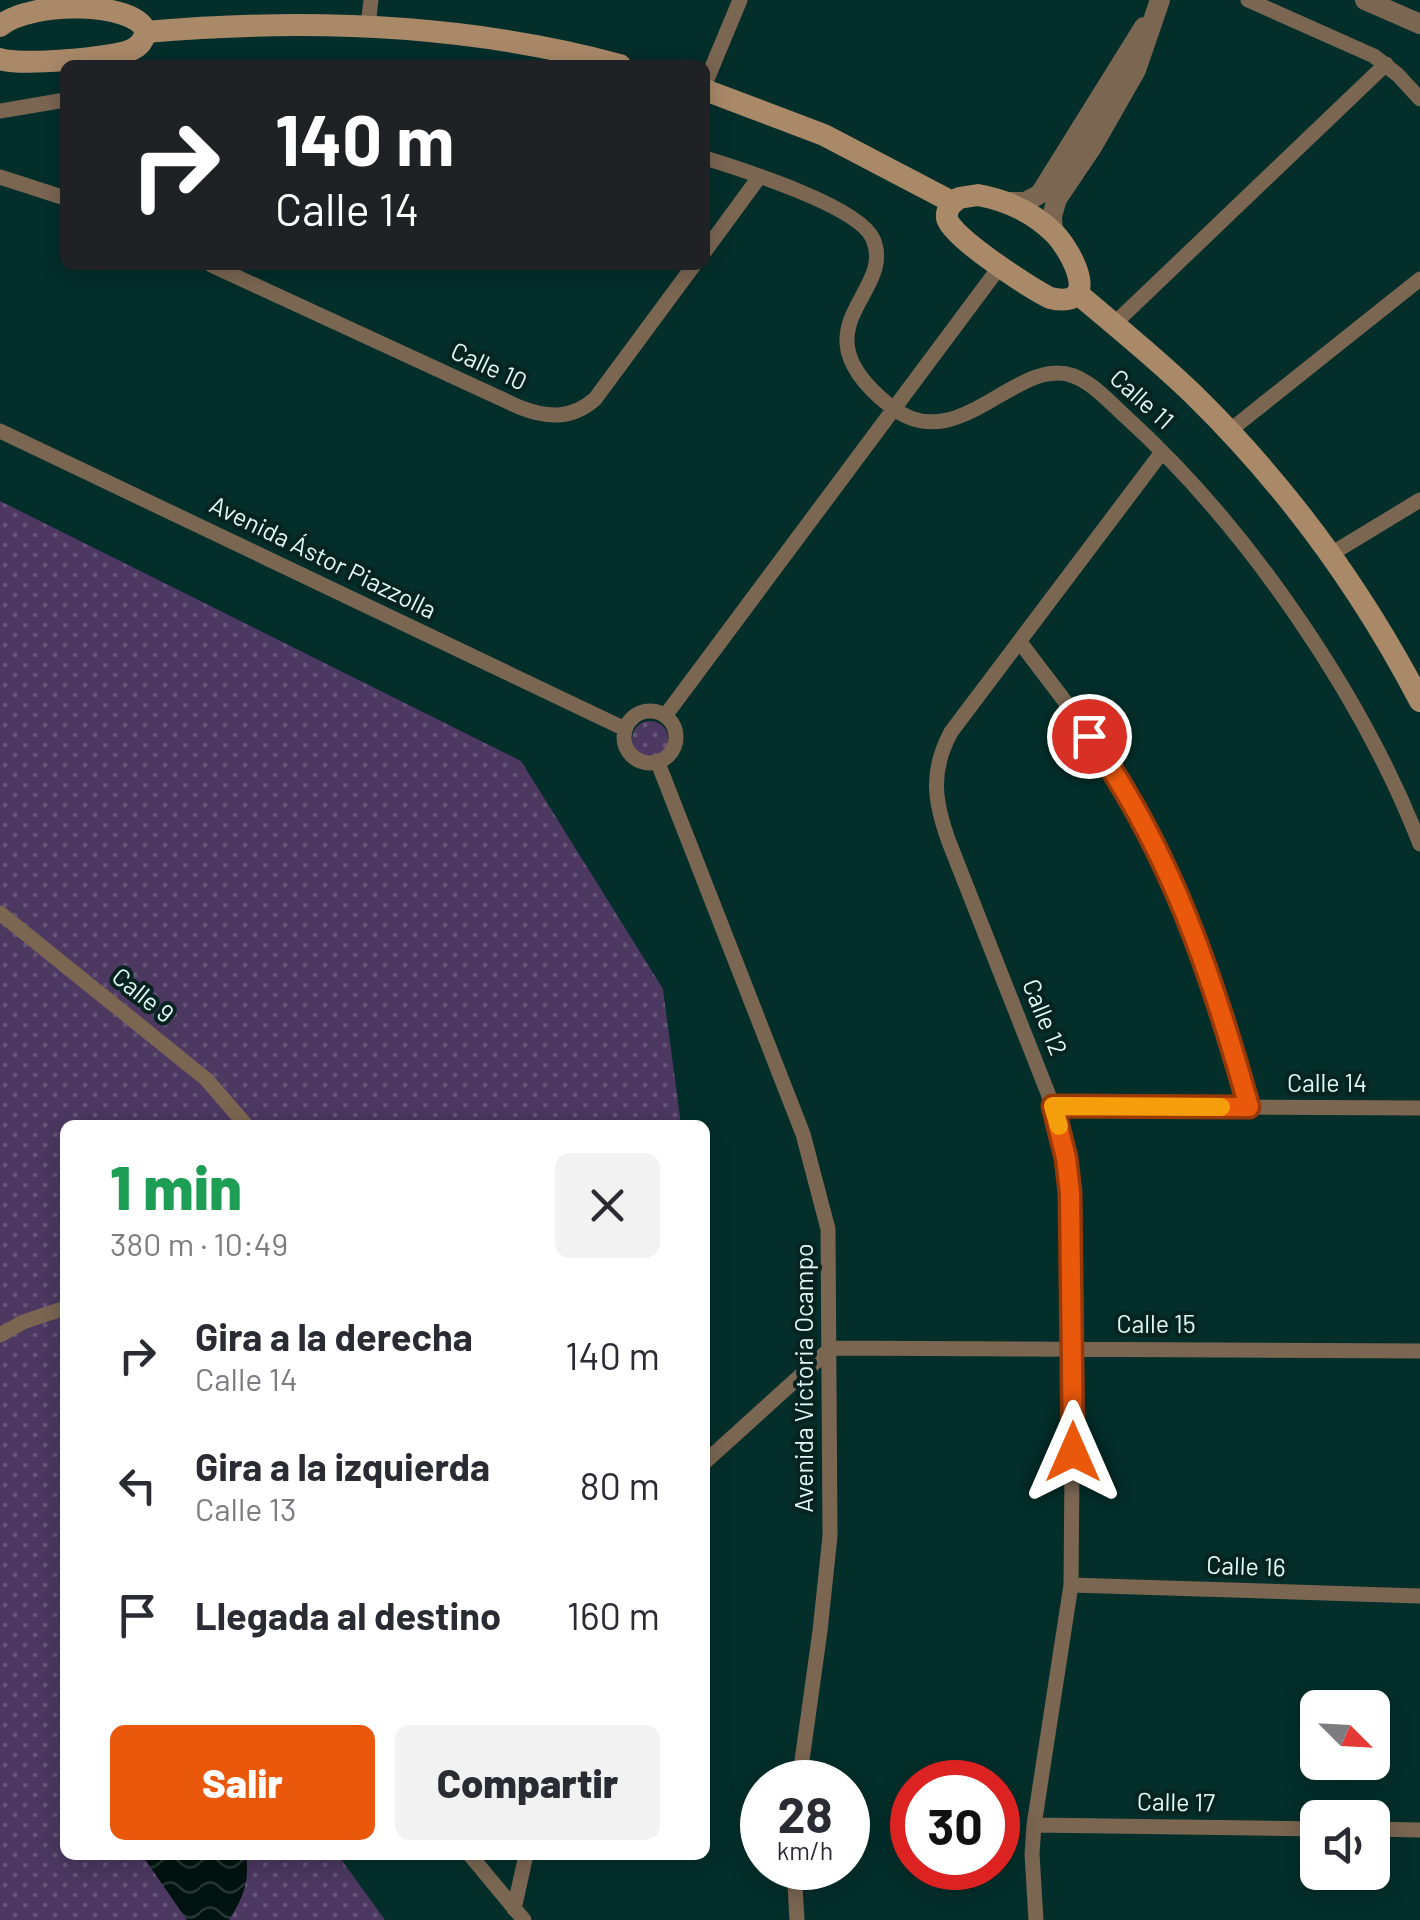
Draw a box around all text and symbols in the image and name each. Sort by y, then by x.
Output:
text: 140 m [275,96,454,180]
icon: right [110,100,240,230]
text: Calle 14 [275,181,419,235]
street label: Calle 10 [447,334,532,396]
street label: Calle 11 [1105,362,1181,435]
street label: Avenida Ástor Piazzolla [205,488,442,624]
pin [1047,694,1132,779]
icon: arrive [1062,709,1117,764]
street label: Calle 9 [107,960,181,1028]
street label: Calle 12 [1017,974,1075,1059]
street label: Calle 14 [1287,1067,1367,1097]
text: 1 min [110,1150,242,1222]
button: close [555,1153,660,1258]
text: 380 m · 10:49 [110,1224,288,1262]
street label: Avenida Victoria Ocampo [788,1243,818,1513]
street label: Calle 15 [1116,1308,1196,1338]
text: Gira a la derecha [195,1313,473,1359]
icon: right [110,1328,165,1383]
text: 140 m [565,1332,660,1378]
text: Calle 14 [195,1359,298,1397]
position arrow [1021,1400,1125,1504]
text: Gira a la izquierda [195,1443,490,1489]
icon: left [110,1458,165,1513]
text: 80 m [580,1462,660,1508]
text: Calle 13 [195,1489,296,1527]
street label: Calle 16 [1206,1549,1286,1581]
icon: arrive [110,1588,165,1643]
text: Llegada al destino [195,1592,501,1638]
text: 160 m [567,1592,660,1638]
north arrow [1300,1690,1390,1780]
map controls [1300,1690,1390,1890]
button: Salir [110,1725,375,1840]
button: Compartir [395,1725,660,1840]
speed limit sign: 30 [890,1760,1020,1890]
text: 28 [777,1783,833,1843]
street label: Calle 17 [1137,1785,1216,1817]
button: sound [1300,1800,1390,1890]
text: km/h [777,1835,833,1865]

